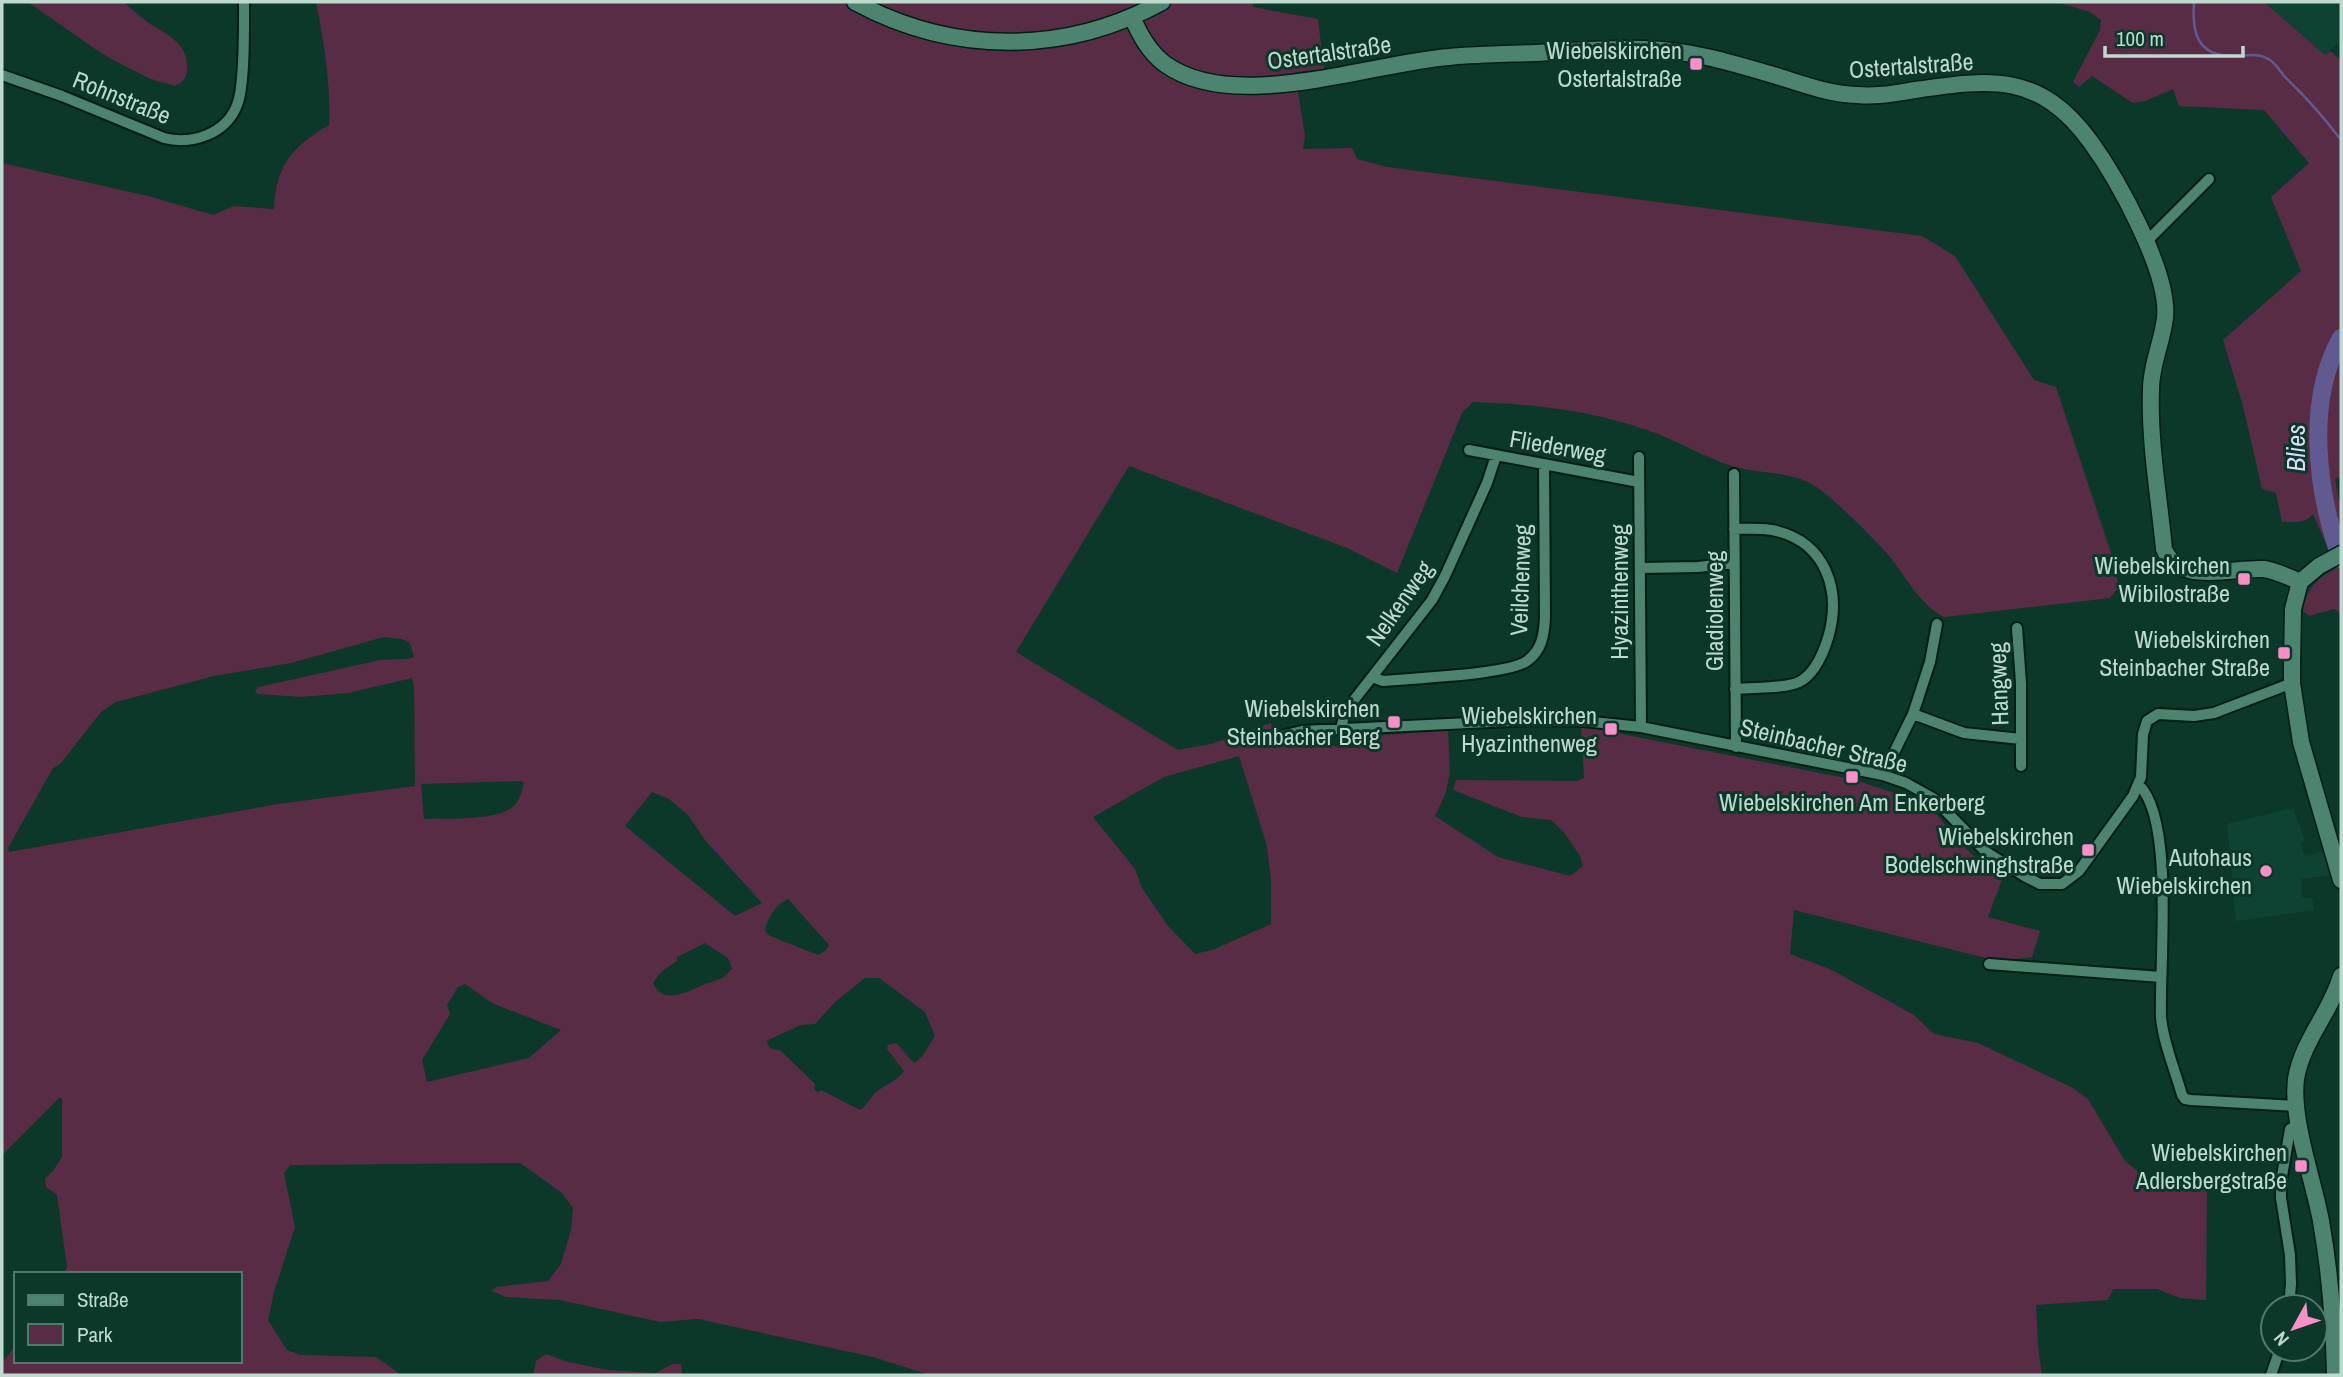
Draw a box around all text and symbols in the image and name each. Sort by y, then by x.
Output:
scale bar [2105,14,2243,58]
text: 100 m [2116,24,2164,53]
street label: Ostertalstraße [1265,27,1393,77]
place label: Wiebelskirchen Ostertalstraße [1546,34,1682,94]
street label: Ostertalstraße [1848,45,1974,85]
marker: Wiebelskirchen Ostertalstraße [1688,56,1704,72]
street label: Rohnstraße [68,63,176,131]
street label: Fliederweg [1507,422,1609,470]
water label: Blies [2278,424,2313,472]
street label: Veilchenweg [1502,524,1538,636]
street label: Hyazinthenweg [1603,524,1635,660]
place label: Wiebelskirchen Wibilostraße [2094,549,2230,609]
street label: Gladiolenweg [1698,551,1730,671]
street label: Nelkenweg [1358,554,1440,652]
marker: Wiebelskirchen Wibilostraße [2236,571,2252,587]
place label: Wiebelskirchen Steinbacher Straße [2099,623,2270,683]
street label: Hangweg [1981,642,2015,726]
marker: Wiebelskirchen Steinbacher Straße [2276,645,2292,661]
place label: Wiebelskirchen Steinbacher Berg [1227,692,1380,752]
place label: Wiebelskirchen Hyazinthenweg [1461,699,1597,759]
street label: Steinbacher Straße [1737,710,1911,780]
marker: Wiebelskirchen Steinbacher Berg [1386,714,1402,730]
marker: Wiebelskirchen Hyazinthenweg [1603,721,1619,737]
marker: Wiebelskirchen Am Enkerberg [1844,769,1860,785]
place label: Wiebelskirchen Am Enkerberg [1719,786,1985,818]
place label: Wiebelskirchen Bodelschwinghstraße [1885,820,2074,880]
place label: Autohaus Wiebelskirchen [2116,841,2252,901]
marker: Wiebelskirchen Bodelschwinghstraße [2080,842,2096,858]
marker: Autohaus Wiebelskirchen [2258,863,2274,879]
place label: Wiebelskirchen Adlersbergstraße [2135,1136,2287,1196]
marker: Wiebelskirchen Adlersbergstraße [2293,1158,2309,1174]
legend [14,1272,242,1363]
text: Straße [77,1285,129,1314]
north arrow [2259,1293,2329,1363]
text: Park [77,1320,113,1349]
text: N [2267,1326,2295,1352]

